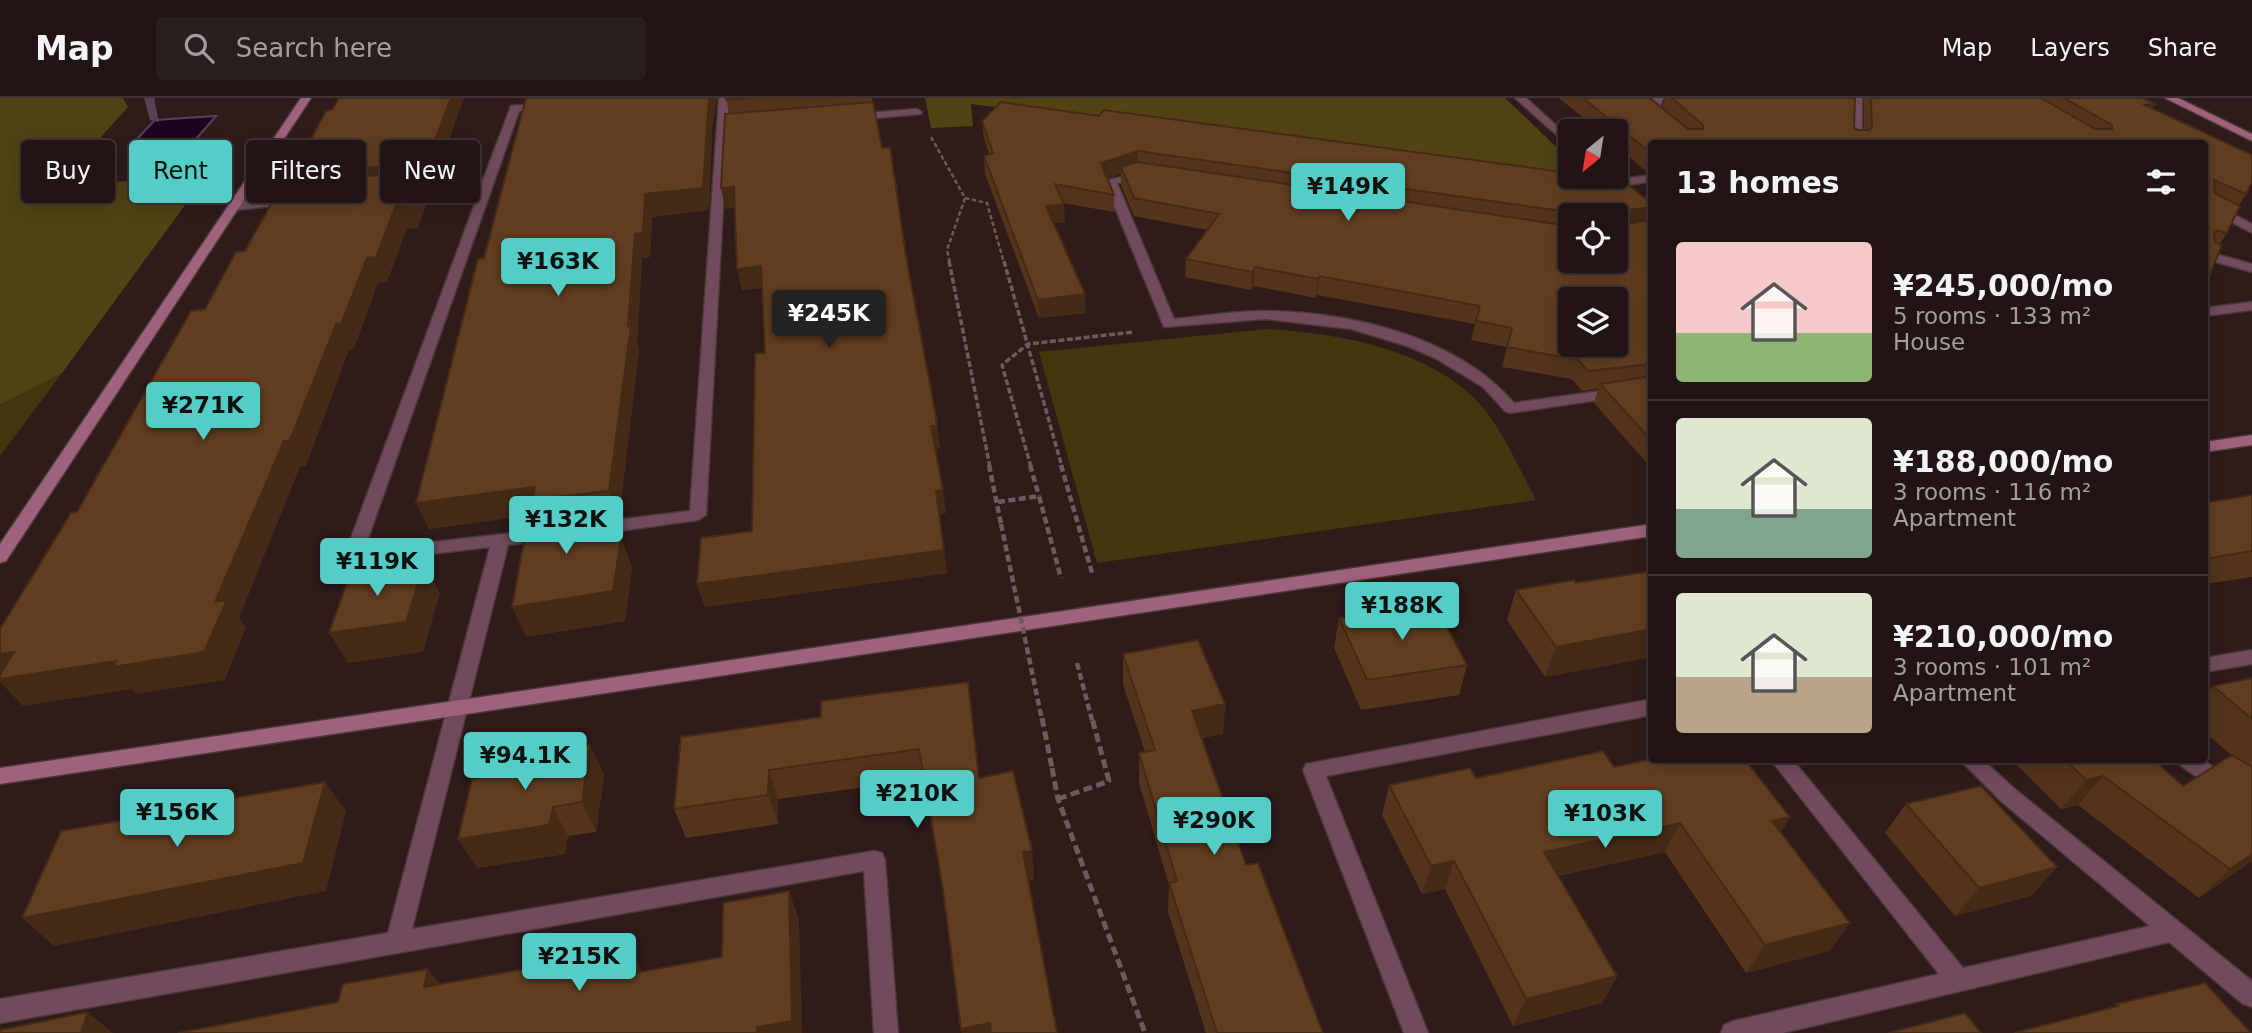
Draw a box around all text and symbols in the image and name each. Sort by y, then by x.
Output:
search box [156,17,646,80]
text: Map [35,29,114,68]
icon: search [180,29,218,67]
text: Search here [236,33,392,63]
text: Map [1942,34,1992,62]
text: Layers [2030,34,2110,62]
text: Share [2148,34,2217,62]
north arrow [1558,119,1628,189]
map controls [1558,119,1628,357]
chip: Buy [21,140,115,203]
chip: Rent [129,140,232,203]
chip: Filters [246,140,366,203]
chip: New [380,140,480,203]
icon: filters [2142,163,2180,201]
pin: ¥149K [1299,164,1397,223]
text: 13 homes [1676,165,1840,200]
text: ¥149K [1307,173,1389,199]
button: locate [1558,203,1628,273]
pin: ¥163K [509,238,607,298]
text: ¥163K [517,248,599,274]
text: ¥245,000/mo [1893,268,2113,303]
icon: home [1732,270,1816,354]
button: layers [1558,287,1628,357]
pin: ¥245K [780,290,878,350]
text: ¥245K [788,300,870,326]
text: 5 rooms · 133 m² [1893,303,2091,329]
text: House [1893,329,1965,355]
pin: ¥271K [154,382,252,442]
text: ¥271K [162,392,244,418]
text: ¥188,000/mo [1893,444,2113,479]
icon: home [1732,446,1816,530]
text: 3 rooms · 116 m² [1893,479,2091,505]
pin: ¥132K [517,496,615,556]
text: Apartment [1893,505,2016,531]
text: ¥132K [525,506,607,532]
pin: ¥119K [328,538,426,598]
text: ¥119K [336,548,418,574]
pin: ¥188K [1353,582,1451,642]
text: ¥188K [1361,592,1443,618]
text: ¥210,000/mo [1893,619,2113,654]
icon: home [1732,621,1816,705]
text: 3 rooms · 101 m² [1893,654,2091,680]
text: Apartment [1893,680,2016,706]
pin: ¥94.1K [468,732,582,792]
text: ¥94.1K [480,742,570,768]
pin: ¥210K [868,770,966,830]
text: ¥210K [876,780,958,806]
pin: ¥156K [128,790,226,849]
pin: ¥103K [1556,790,1654,850]
pin: ¥290K [1165,798,1263,857]
text: ¥156K [136,799,218,825]
text: ¥103K [1564,800,1646,826]
text: ¥290K [1173,807,1255,833]
pin: ¥215K [530,934,628,993]
text: ¥215K [538,943,620,969]

